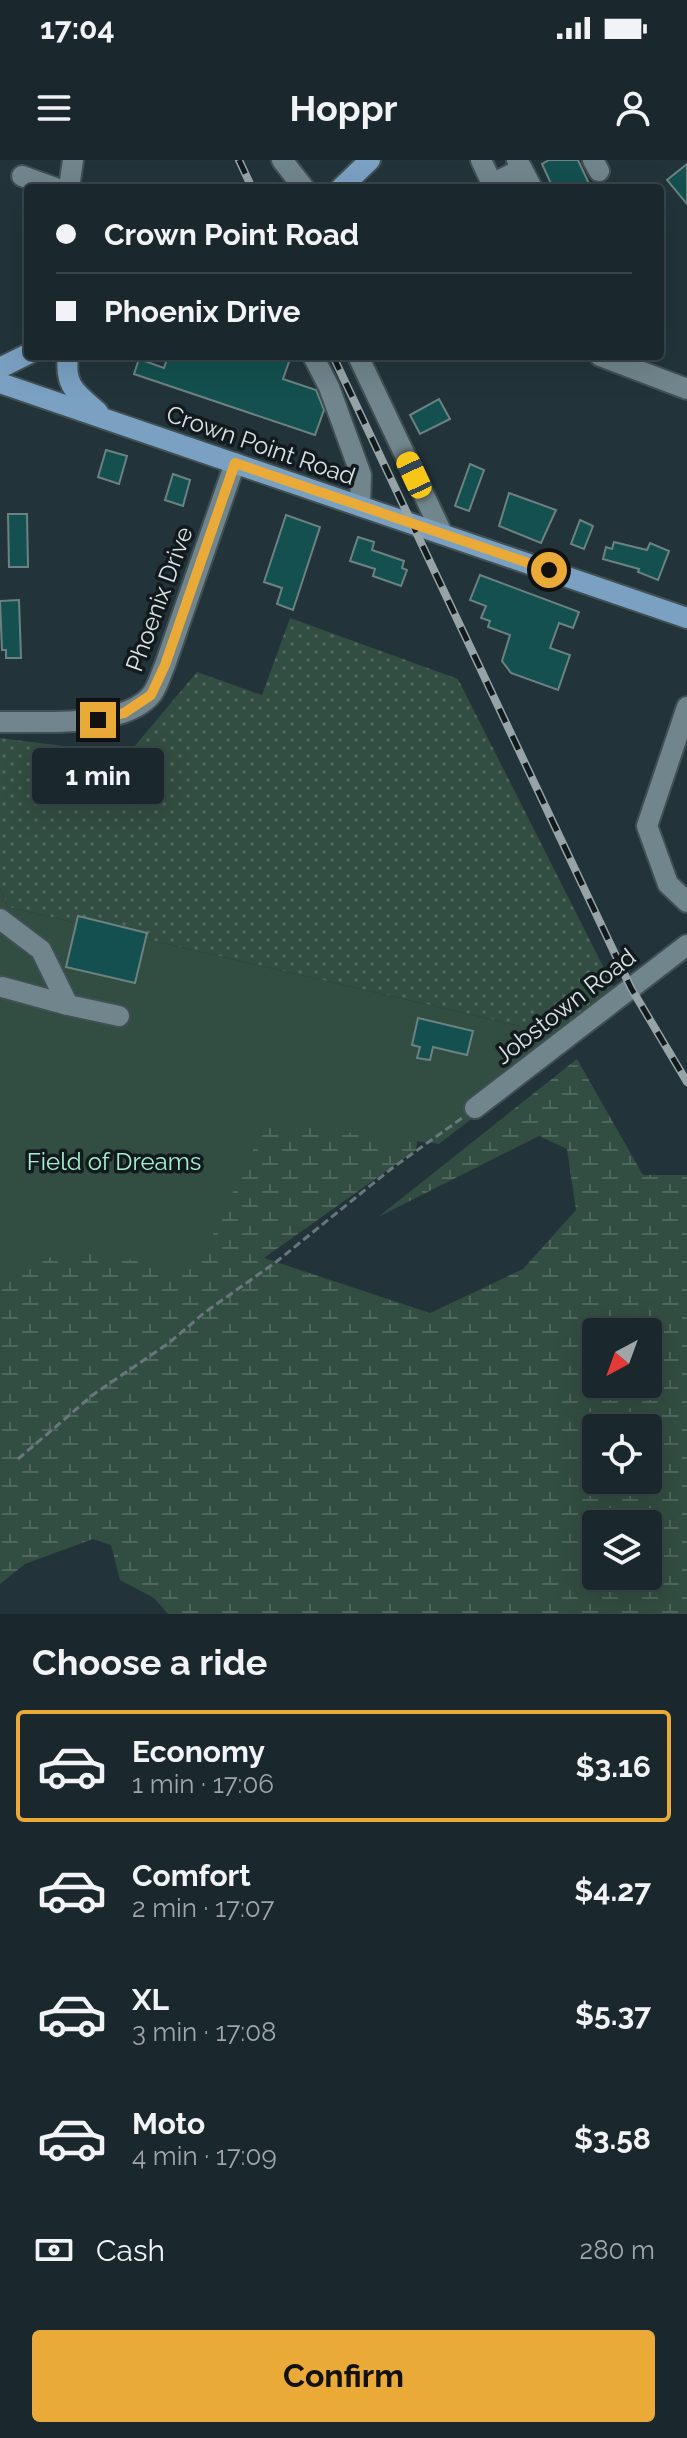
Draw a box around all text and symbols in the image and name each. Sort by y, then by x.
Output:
text: 17:04 [40,11,115,46]
icon: menu [32,86,76,130]
icon: person [611,86,655,130]
text: Hoppr [290,87,397,129]
text: Crown Point Road [104,217,359,252]
text: Phoenix Drive [104,294,300,329]
street label: Crown Point Road [163,399,359,491]
car [393,448,435,502]
street label: Phoenix Drive [119,523,199,675]
route start [531,552,567,588]
route end [80,702,116,738]
callout: 1 min [32,748,164,804]
text: 1 min [65,761,131,791]
street label: Jobstown Road [489,942,641,1070]
park label: Field of Dreams [27,1147,201,1176]
north arrow [582,1318,662,1398]
map controls [582,1318,662,1590]
button: locate [582,1414,662,1494]
button: layers [582,1510,662,1590]
text: Choose a ride [32,1641,267,1683]
icon: car [36,1730,108,1802]
text: Economy [132,1734,265,1769]
text: $3.16 [576,1749,651,1784]
text: 1 min · 17:06 [132,1769,274,1799]
icon: car [36,1854,108,1926]
text: Comfort [132,1858,251,1893]
text: $4.27 [574,1873,651,1908]
text: 2 min · 17:07 [132,1893,275,1923]
icon: car [36,1978,108,2050]
text: XL [132,1982,169,2017]
text: $5.37 [575,1997,651,2032]
text: 3 min · 17:08 [132,2017,277,2047]
icon: car [36,2102,108,2174]
text: Moto [132,2106,205,2141]
text: $3.58 [574,2121,651,2156]
text: 4 min · 17:09 [132,2141,277,2171]
icon: cash [32,2228,76,2272]
text: Cash [96,2233,165,2268]
text: 280 m [580,2235,655,2265]
button: Confirm [32,2330,655,2422]

